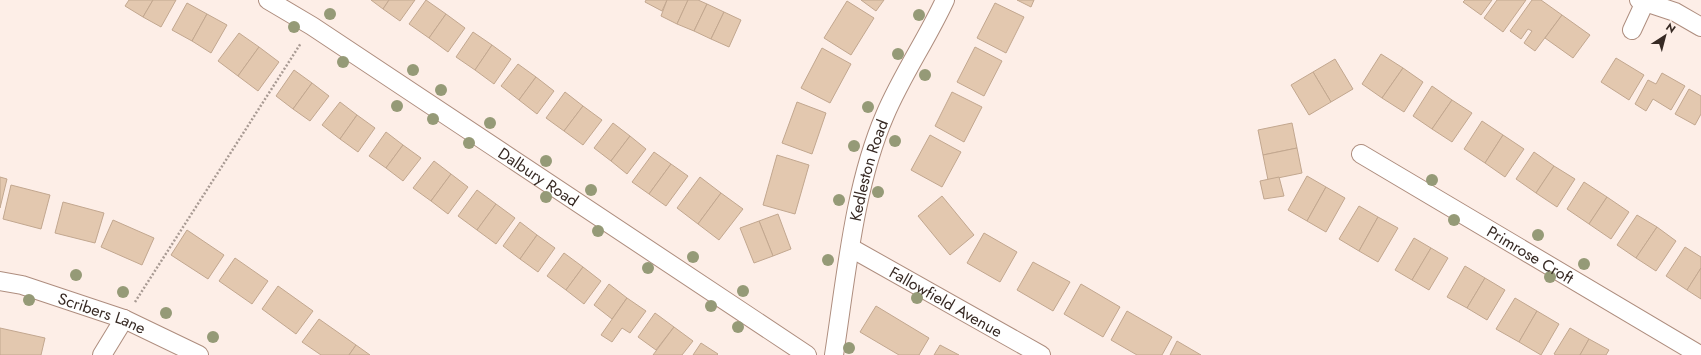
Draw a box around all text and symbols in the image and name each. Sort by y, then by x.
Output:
north arrow [1645,16,1685,56]
text: N [1663,19,1679,37]
street label: Kedleston Road [844,116,894,223]
street label: Dalbury Road [493,142,583,212]
street label: Primrose Croft [1482,220,1578,290]
street label: Fallowfield Avenue [885,261,1006,343]
street label: Scribers Lane [55,287,150,340]

